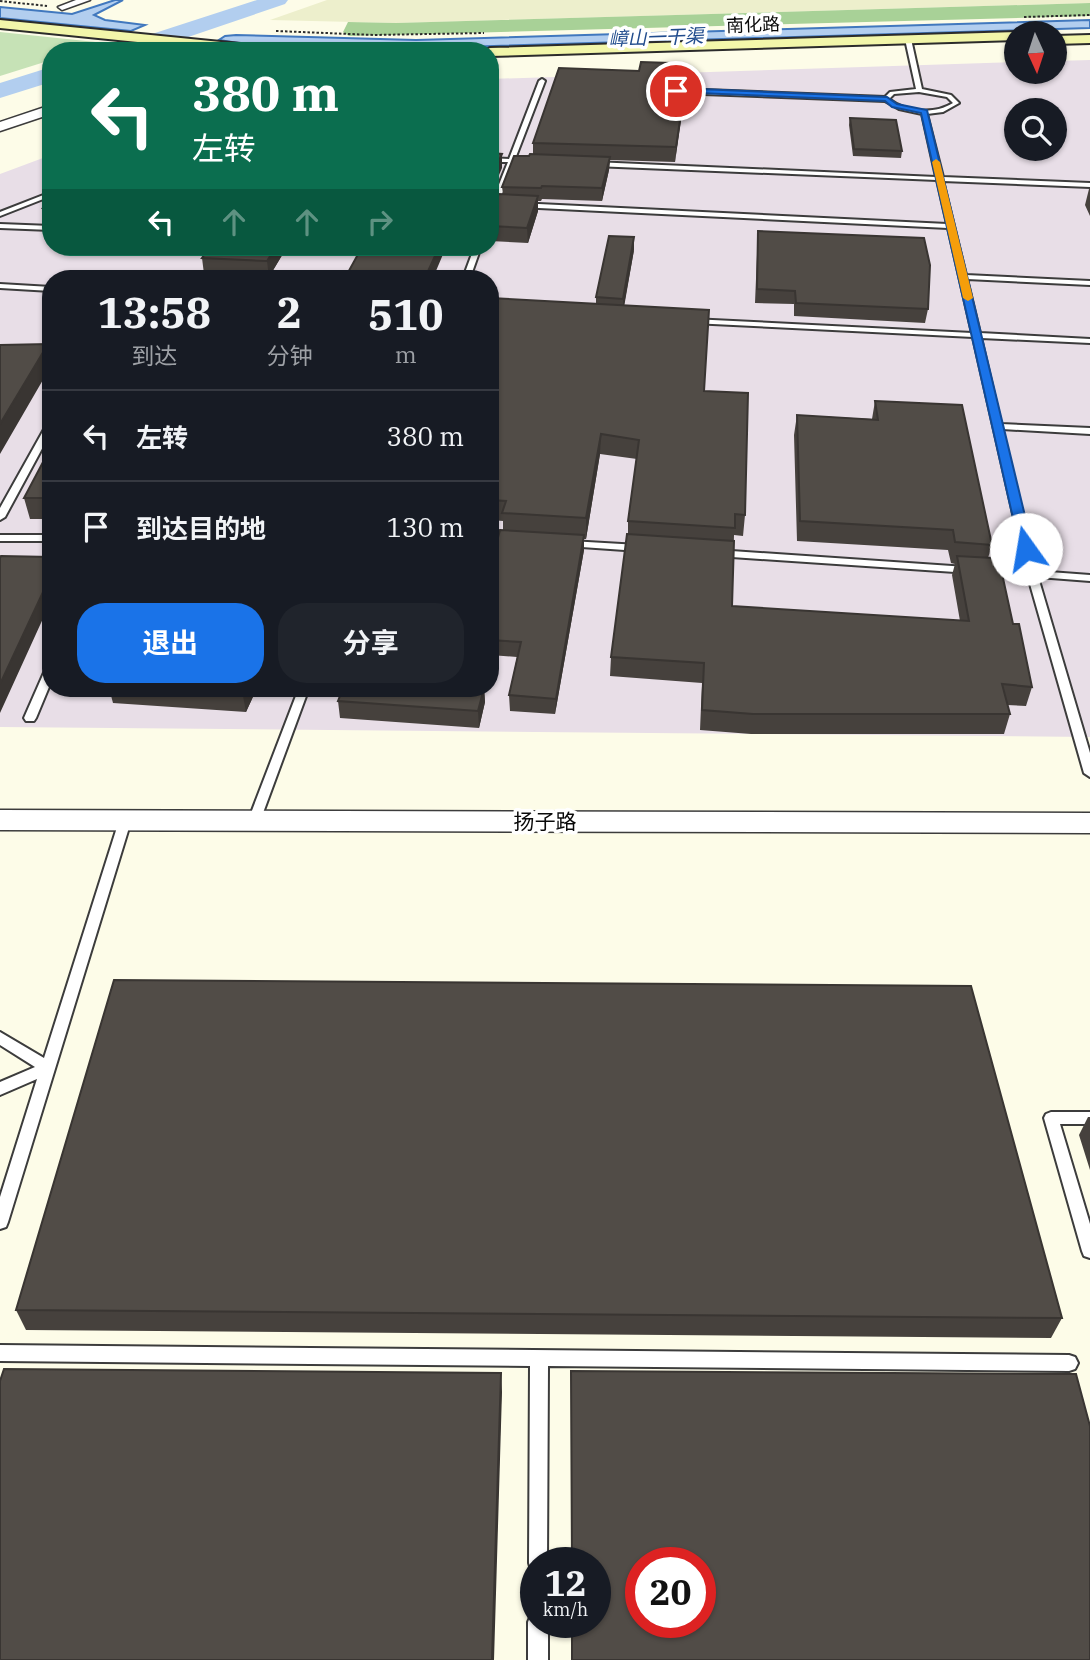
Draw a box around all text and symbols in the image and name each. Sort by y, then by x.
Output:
street label: 南化路 [726,12,780,37]
north arrow [1004,21,1068,84]
map controls [1004,21,1067,161]
water label: 嶂山一干渠 [608,23,707,51]
text: 380 m [192,61,339,124]
pin [646,61,706,121]
icon: left [77,70,168,161]
icon: arrive [657,72,695,110]
button: search [1004,98,1067,161]
text: 左转 [192,127,256,169]
icon: left [142,203,180,241]
icon: ahead [215,203,253,241]
icon: ahead [288,203,326,241]
icon: right [361,203,399,241]
text: 13:58 [97,285,211,340]
text: 2 [277,285,302,340]
text: 510 [368,287,444,342]
text: m [395,339,417,369]
text: 到达 [131,340,177,370]
text: 分钟 [266,340,312,370]
icon: left [77,417,115,455]
text: 380 m [386,419,464,453]
text: 左转 [136,420,188,454]
icon: arrive [77,508,115,546]
text: 130 m [386,510,464,544]
text: 到达目的地 [136,511,266,545]
position arrow [989,512,1063,586]
button: 退出 [77,603,264,683]
button: 分享 [278,603,464,683]
street label: 扬子路 [514,807,577,835]
speed limit sign: 20 [625,1547,716,1638]
text: 12 [544,1560,587,1606]
text: km/h [543,1598,588,1621]

